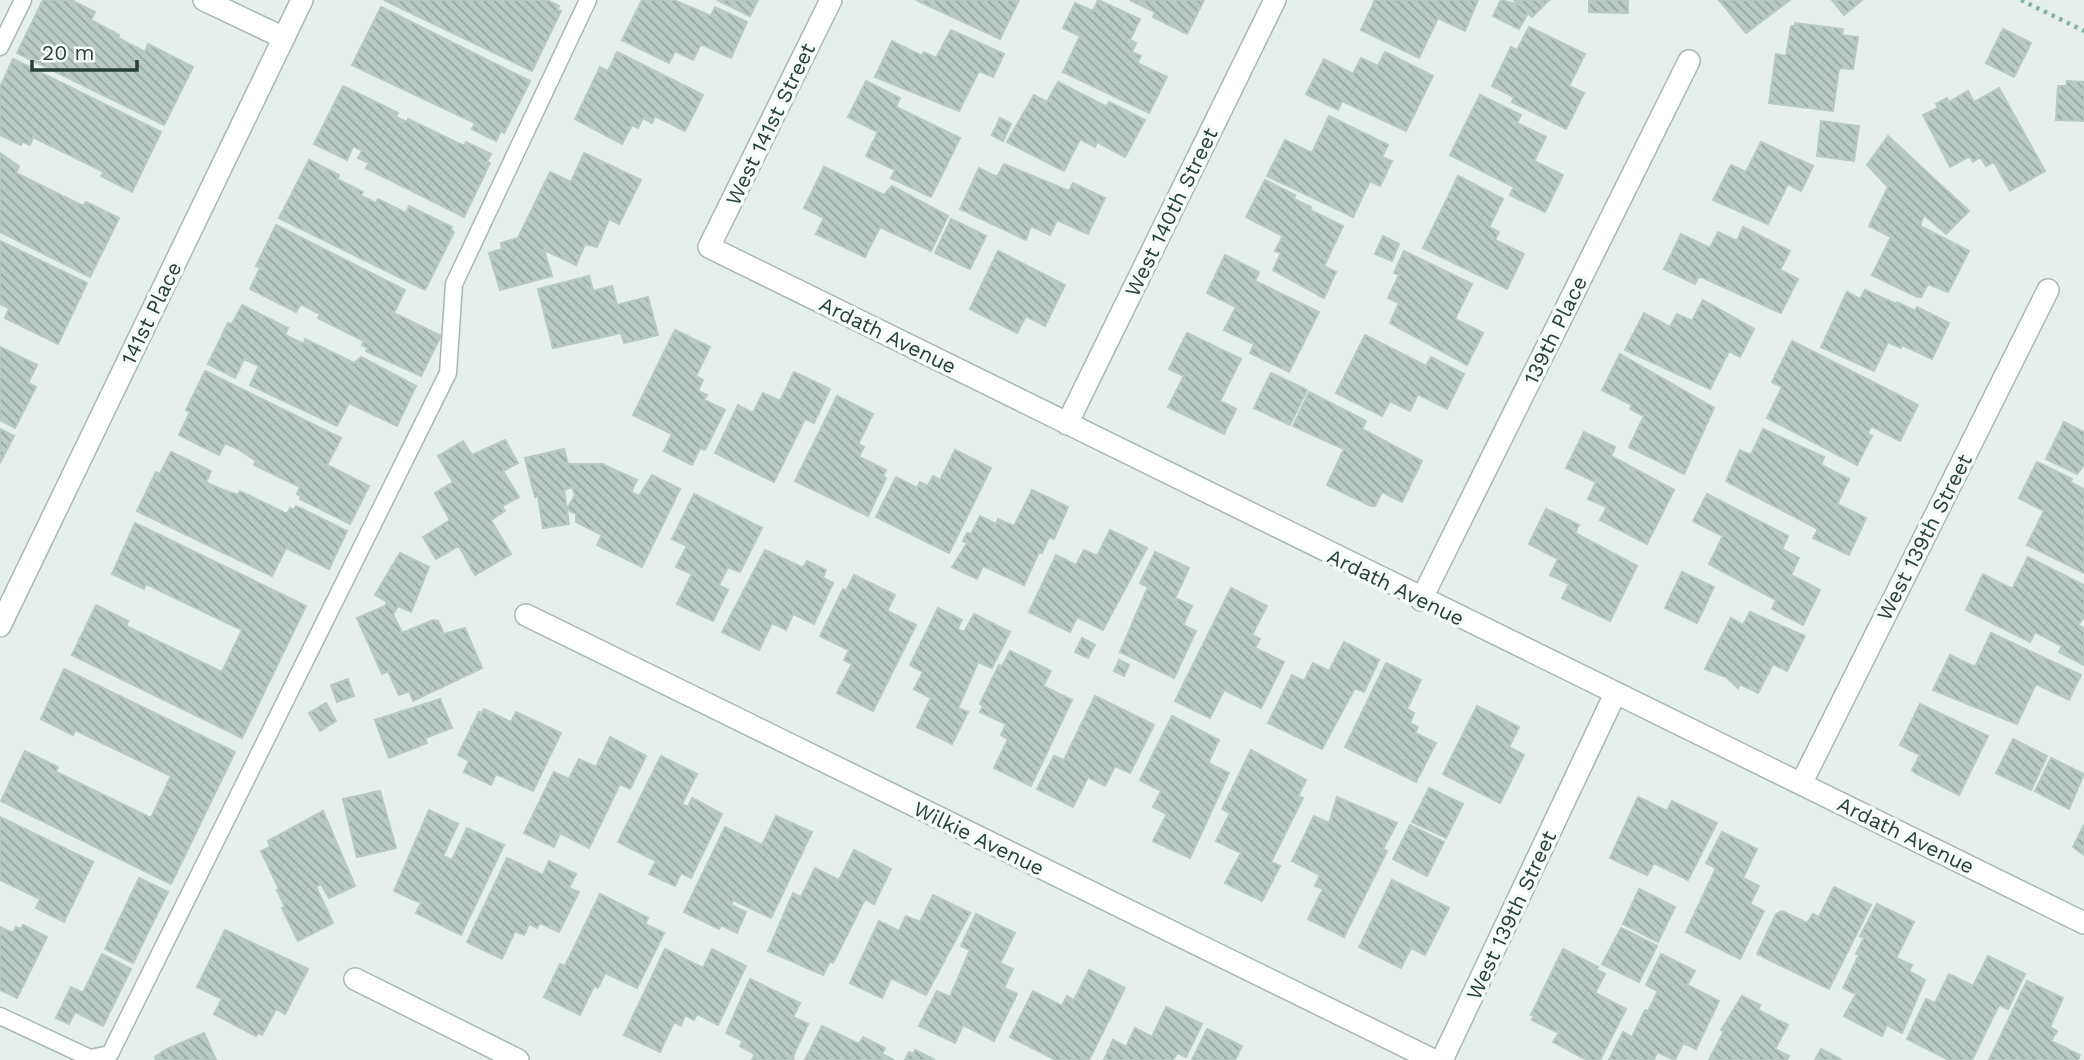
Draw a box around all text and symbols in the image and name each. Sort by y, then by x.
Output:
scale bar [32,28,136,72]
street label: West 141st Street [720,39,820,209]
text: 20 m [42,40,94,65]
street label: West 140th Street [1119,123,1223,300]
street label: 141st Place [115,258,187,368]
street label: 139th Place [1518,272,1592,388]
street label: Ardath Avenue [816,291,960,379]
street label: West 139th Street [1871,449,1977,625]
street label: Ardath Avenue [1324,543,1468,631]
street label: Ardath Avenue [1834,791,1978,879]
street label: Wilkie Avenue [910,796,1048,880]
street label: West 139th Street [1461,826,1561,1004]

